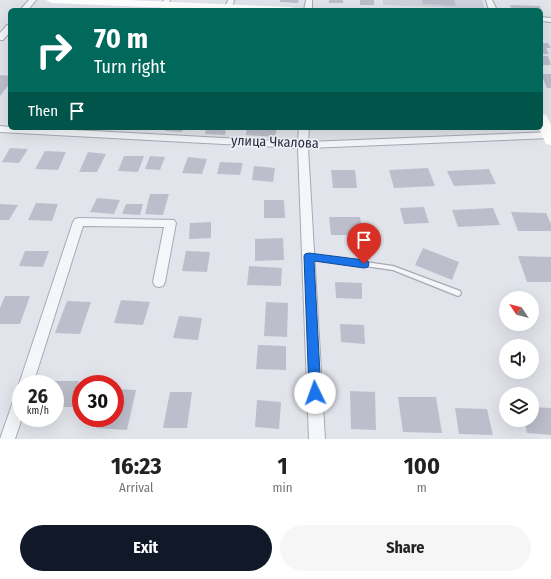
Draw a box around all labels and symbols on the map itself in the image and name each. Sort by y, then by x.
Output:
street label: улица Чкалова [231,132,319,152]
pin [347,223,381,264]
north arrow [499,291,539,331]
position arrow [294,372,336,414]
speed limit sign: 30 [72,375,124,427]

